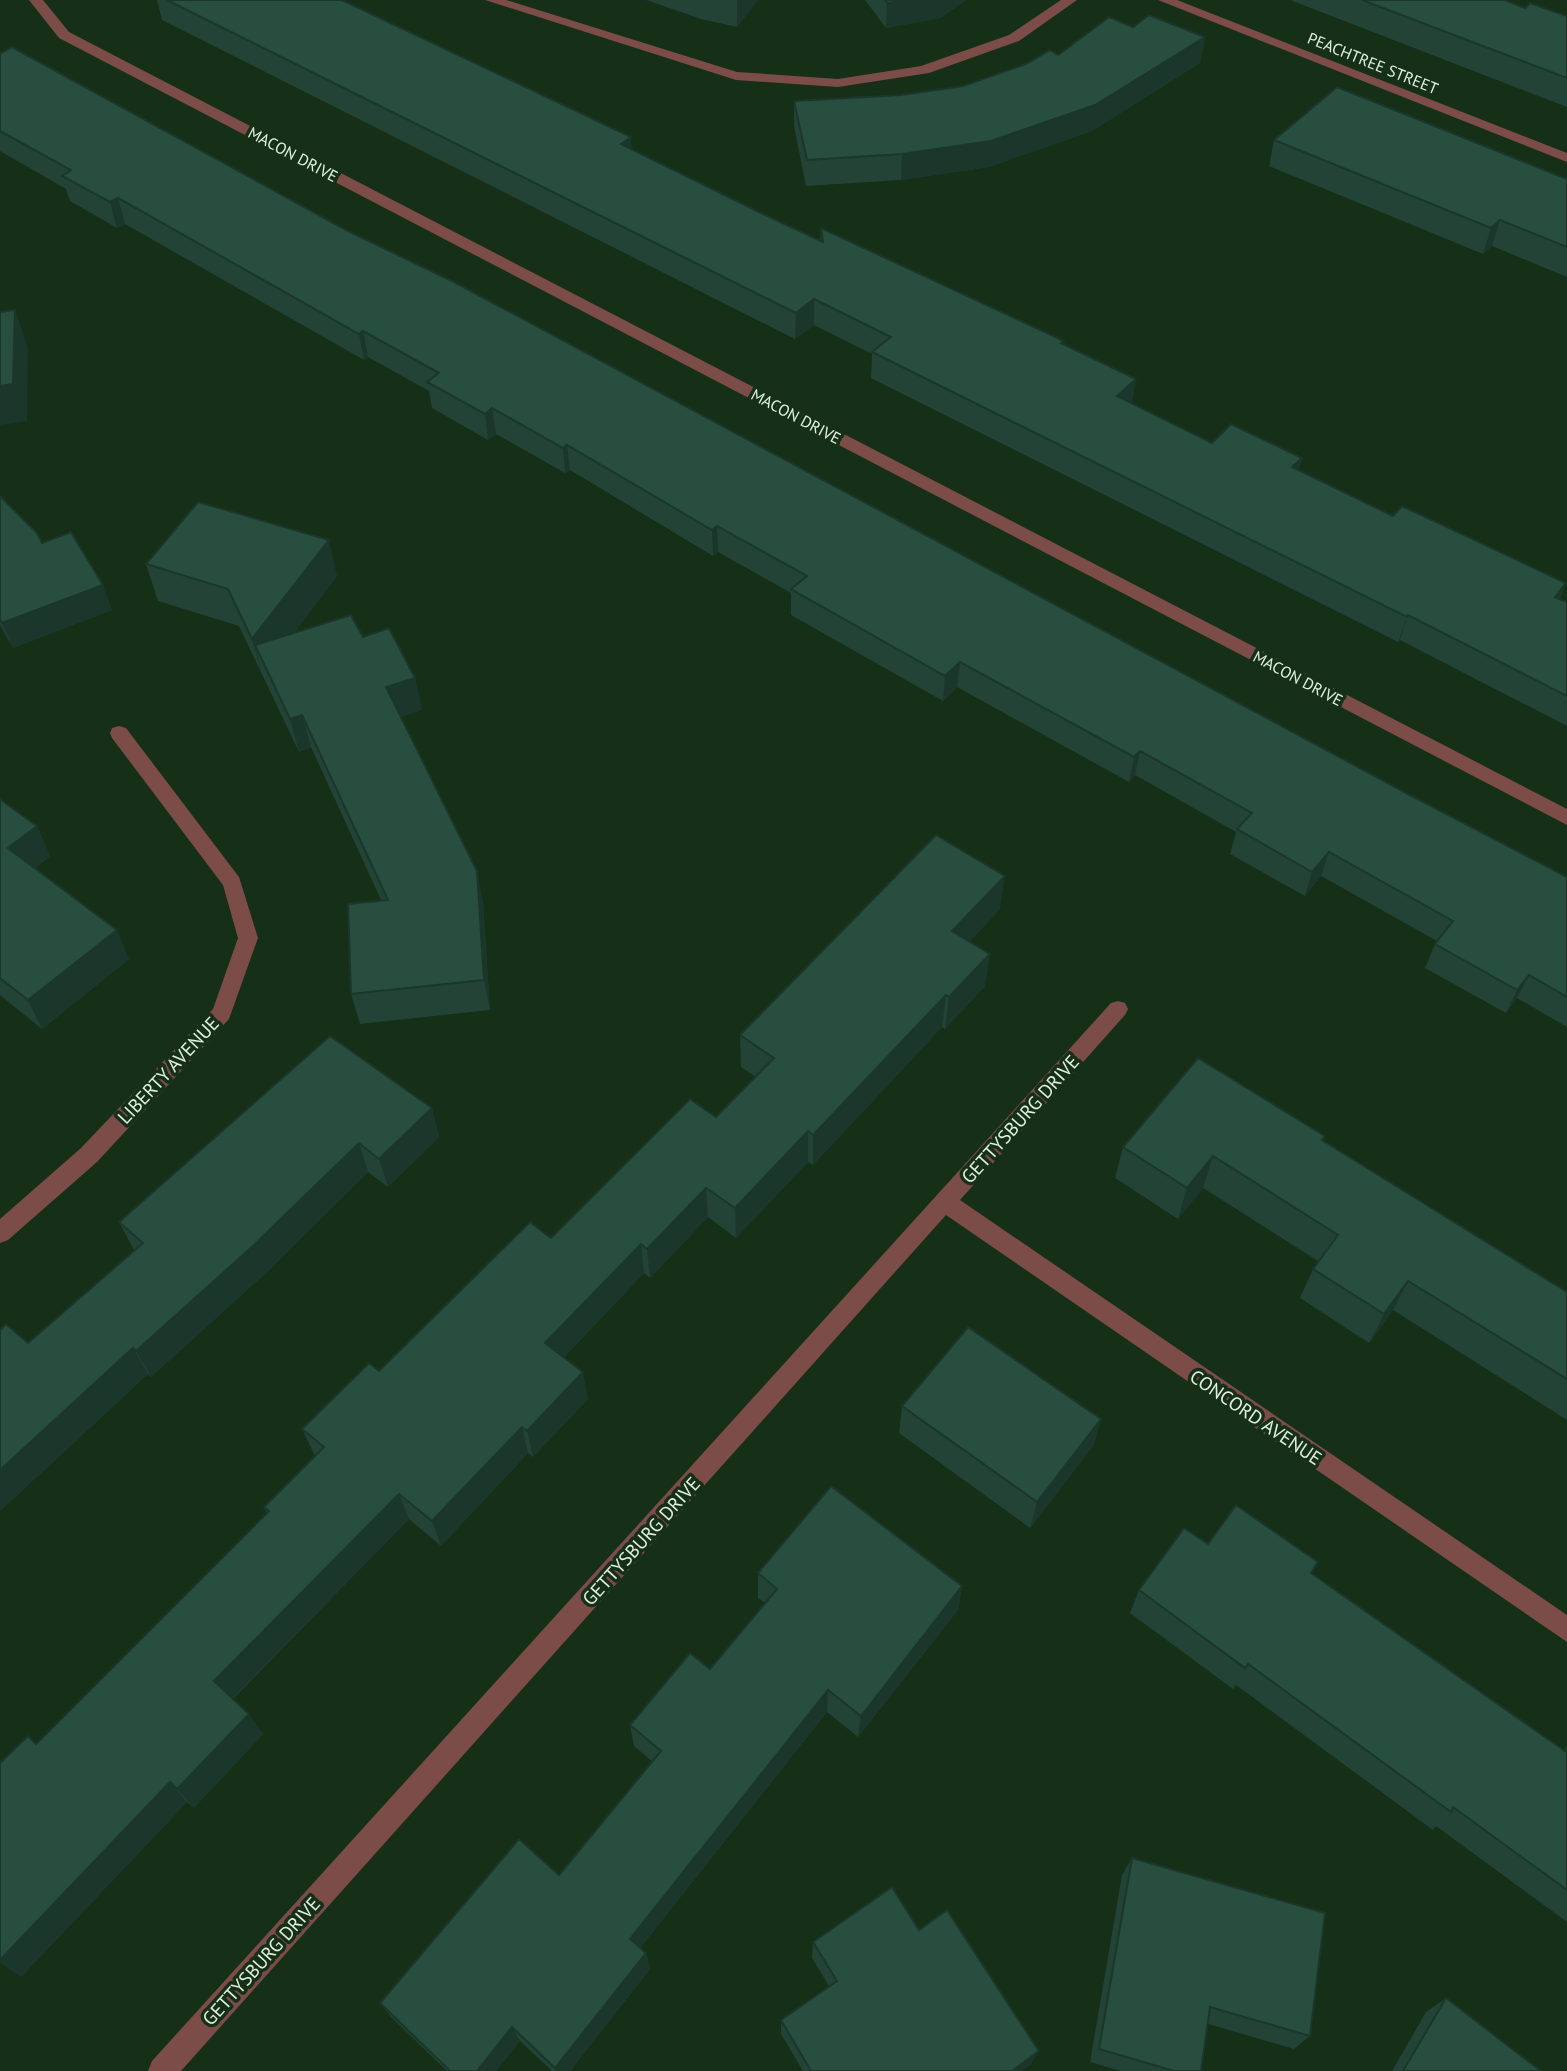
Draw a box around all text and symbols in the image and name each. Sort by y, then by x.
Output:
street label: PEACHTREE STREET [1305,28,1441,98]
street label: MACON DRIVE [245,122,341,186]
street label: MACON DRIVE [748,384,844,448]
street label: MACON DRIVE [1250,646,1346,710]
street label: LIBERTY AVENUE [112,1011,224,1129]
street label: GETTYSBURG DRIVE [956,1050,1084,1188]
street label: CONCORD AVENUE [1185,1364,1327,1470]
street label: GETTYSBURG DRIVE [577,1472,705,1610]
street label: GETTYSBURG DRIVE [197,1892,325,2030]

